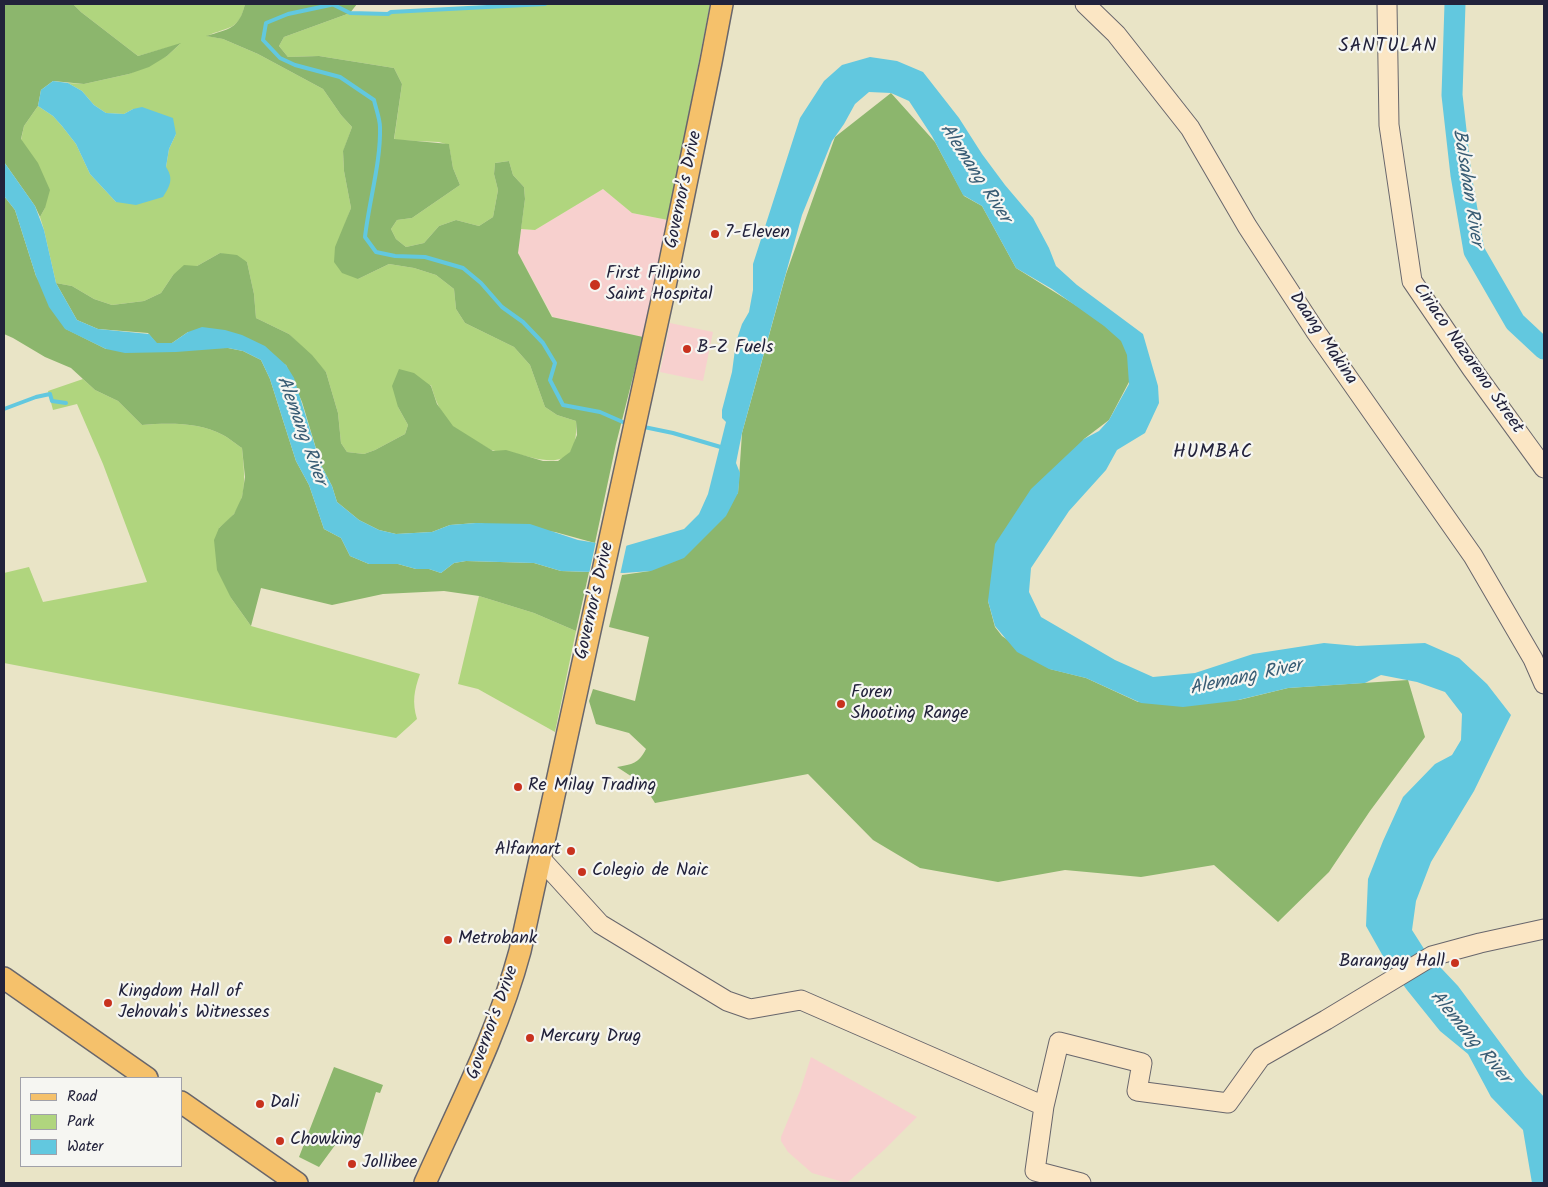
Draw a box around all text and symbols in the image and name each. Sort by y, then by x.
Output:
district label: SANTULAN [1338,37,1438,59]
water label: Alemang River [933,120,1015,228]
water label: Balsahan River [1446,128,1486,248]
street label: Governor's Drive [662,129,708,251]
place label: 7-Eleven [725,223,790,245]
marker: 7-Eleven [709,228,721,240]
place label: First Filipino Saint Hospital [606,264,713,306]
marker: First Filipino Saint Hospital [588,278,602,292]
street label: Ciriaco Nazareno Street [1407,280,1527,438]
street label: Daang Makina [1283,288,1361,390]
place label: B-Z Fuels [697,338,773,360]
marker: B-Z Fuels [681,343,693,355]
water label: Alemang River [270,374,330,488]
district label: HUMBAC [1172,443,1254,465]
street label: Governor's Drive [572,540,620,662]
water label: Alemang River [1188,656,1304,702]
place label: Foren Shooting Range [851,683,968,726]
marker: Foren Shooting Range [835,698,847,710]
place label: Re Milay Trading [528,776,656,798]
marker: Re Milay Trading [512,781,524,793]
place label: Alfamart [495,840,561,862]
marker: Alfamart [565,845,577,857]
place label: Colegio de Naic [592,861,709,883]
marker: Colegio de Naic [576,866,588,878]
place label: Metrobank [458,929,537,951]
marker: Metrobank [442,934,454,946]
place label: Barangay Hall [1339,952,1445,974]
marker: Barangay Hall [1449,957,1461,969]
street label: Governor's Drive [463,963,525,1083]
place label: Kingdom Hall of Jehovah's Witnesses [118,982,270,1024]
water label: Alemang River [1424,987,1514,1089]
marker: Kingdom Hall of Jehovah's Witnesses [102,997,114,1009]
place label: Mercury Drug [540,1027,641,1049]
marker: Mercury Drug [524,1032,536,1044]
legend [20,1077,182,1167]
text: Road [67,1085,97,1109]
place label: Dali [270,1093,299,1115]
marker: Dali [254,1098,266,1110]
text: Park [67,1110,94,1134]
place label: Chowking [290,1130,362,1152]
text: Water [67,1135,103,1159]
marker: Chowking [274,1135,286,1147]
place label: Jollibee [362,1153,417,1175]
marker: Jollibee [346,1158,358,1170]

